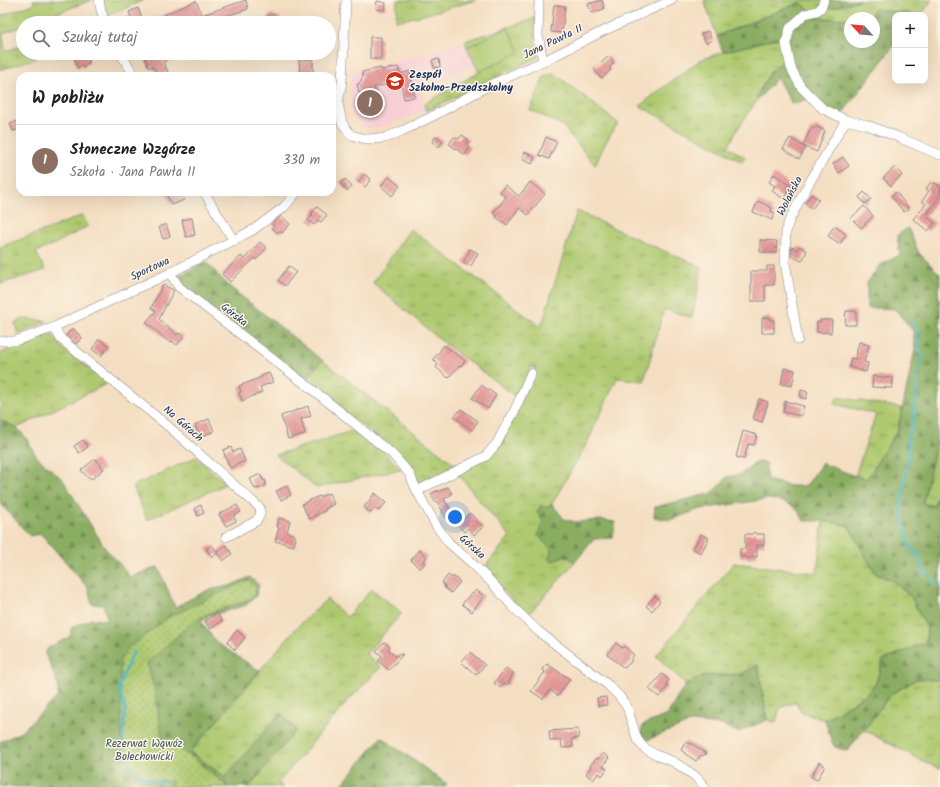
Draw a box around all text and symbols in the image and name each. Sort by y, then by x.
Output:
north arrow [844,12,880,48]
map controls [892,12,928,84]
button: + [892,12,928,48]
search box [16,16,336,60]
street label: Jana Pawła II [520,20,586,64]
text: Szukaj tutaj [62,26,137,50]
icon: search [30,27,52,49]
button: − [892,48,928,84]
place label: Zespół Szkolno-Przedszkolny [409,66,513,97]
school or university icon: Zespół Szkolno-Przedszkolny [384,70,406,92]
text: W pobliżu [32,85,103,112]
pin: 1 [357,88,383,118]
text: Słoneczne Wzgórze [70,138,195,162]
text: 1 [43,150,47,171]
text: 330 m [283,150,320,171]
text: Szkoła · Jana Pawła II [70,162,195,183]
street label: Wolańska [772,173,808,219]
street label: Sportowa [127,252,173,286]
street label: Górska [217,299,251,331]
street label: Na Górach [159,401,207,447]
your location [445,507,465,527]
street label: Górska [455,530,489,564]
park label: Rezerwat Wąwóz Bolechowicki [105,735,183,766]

